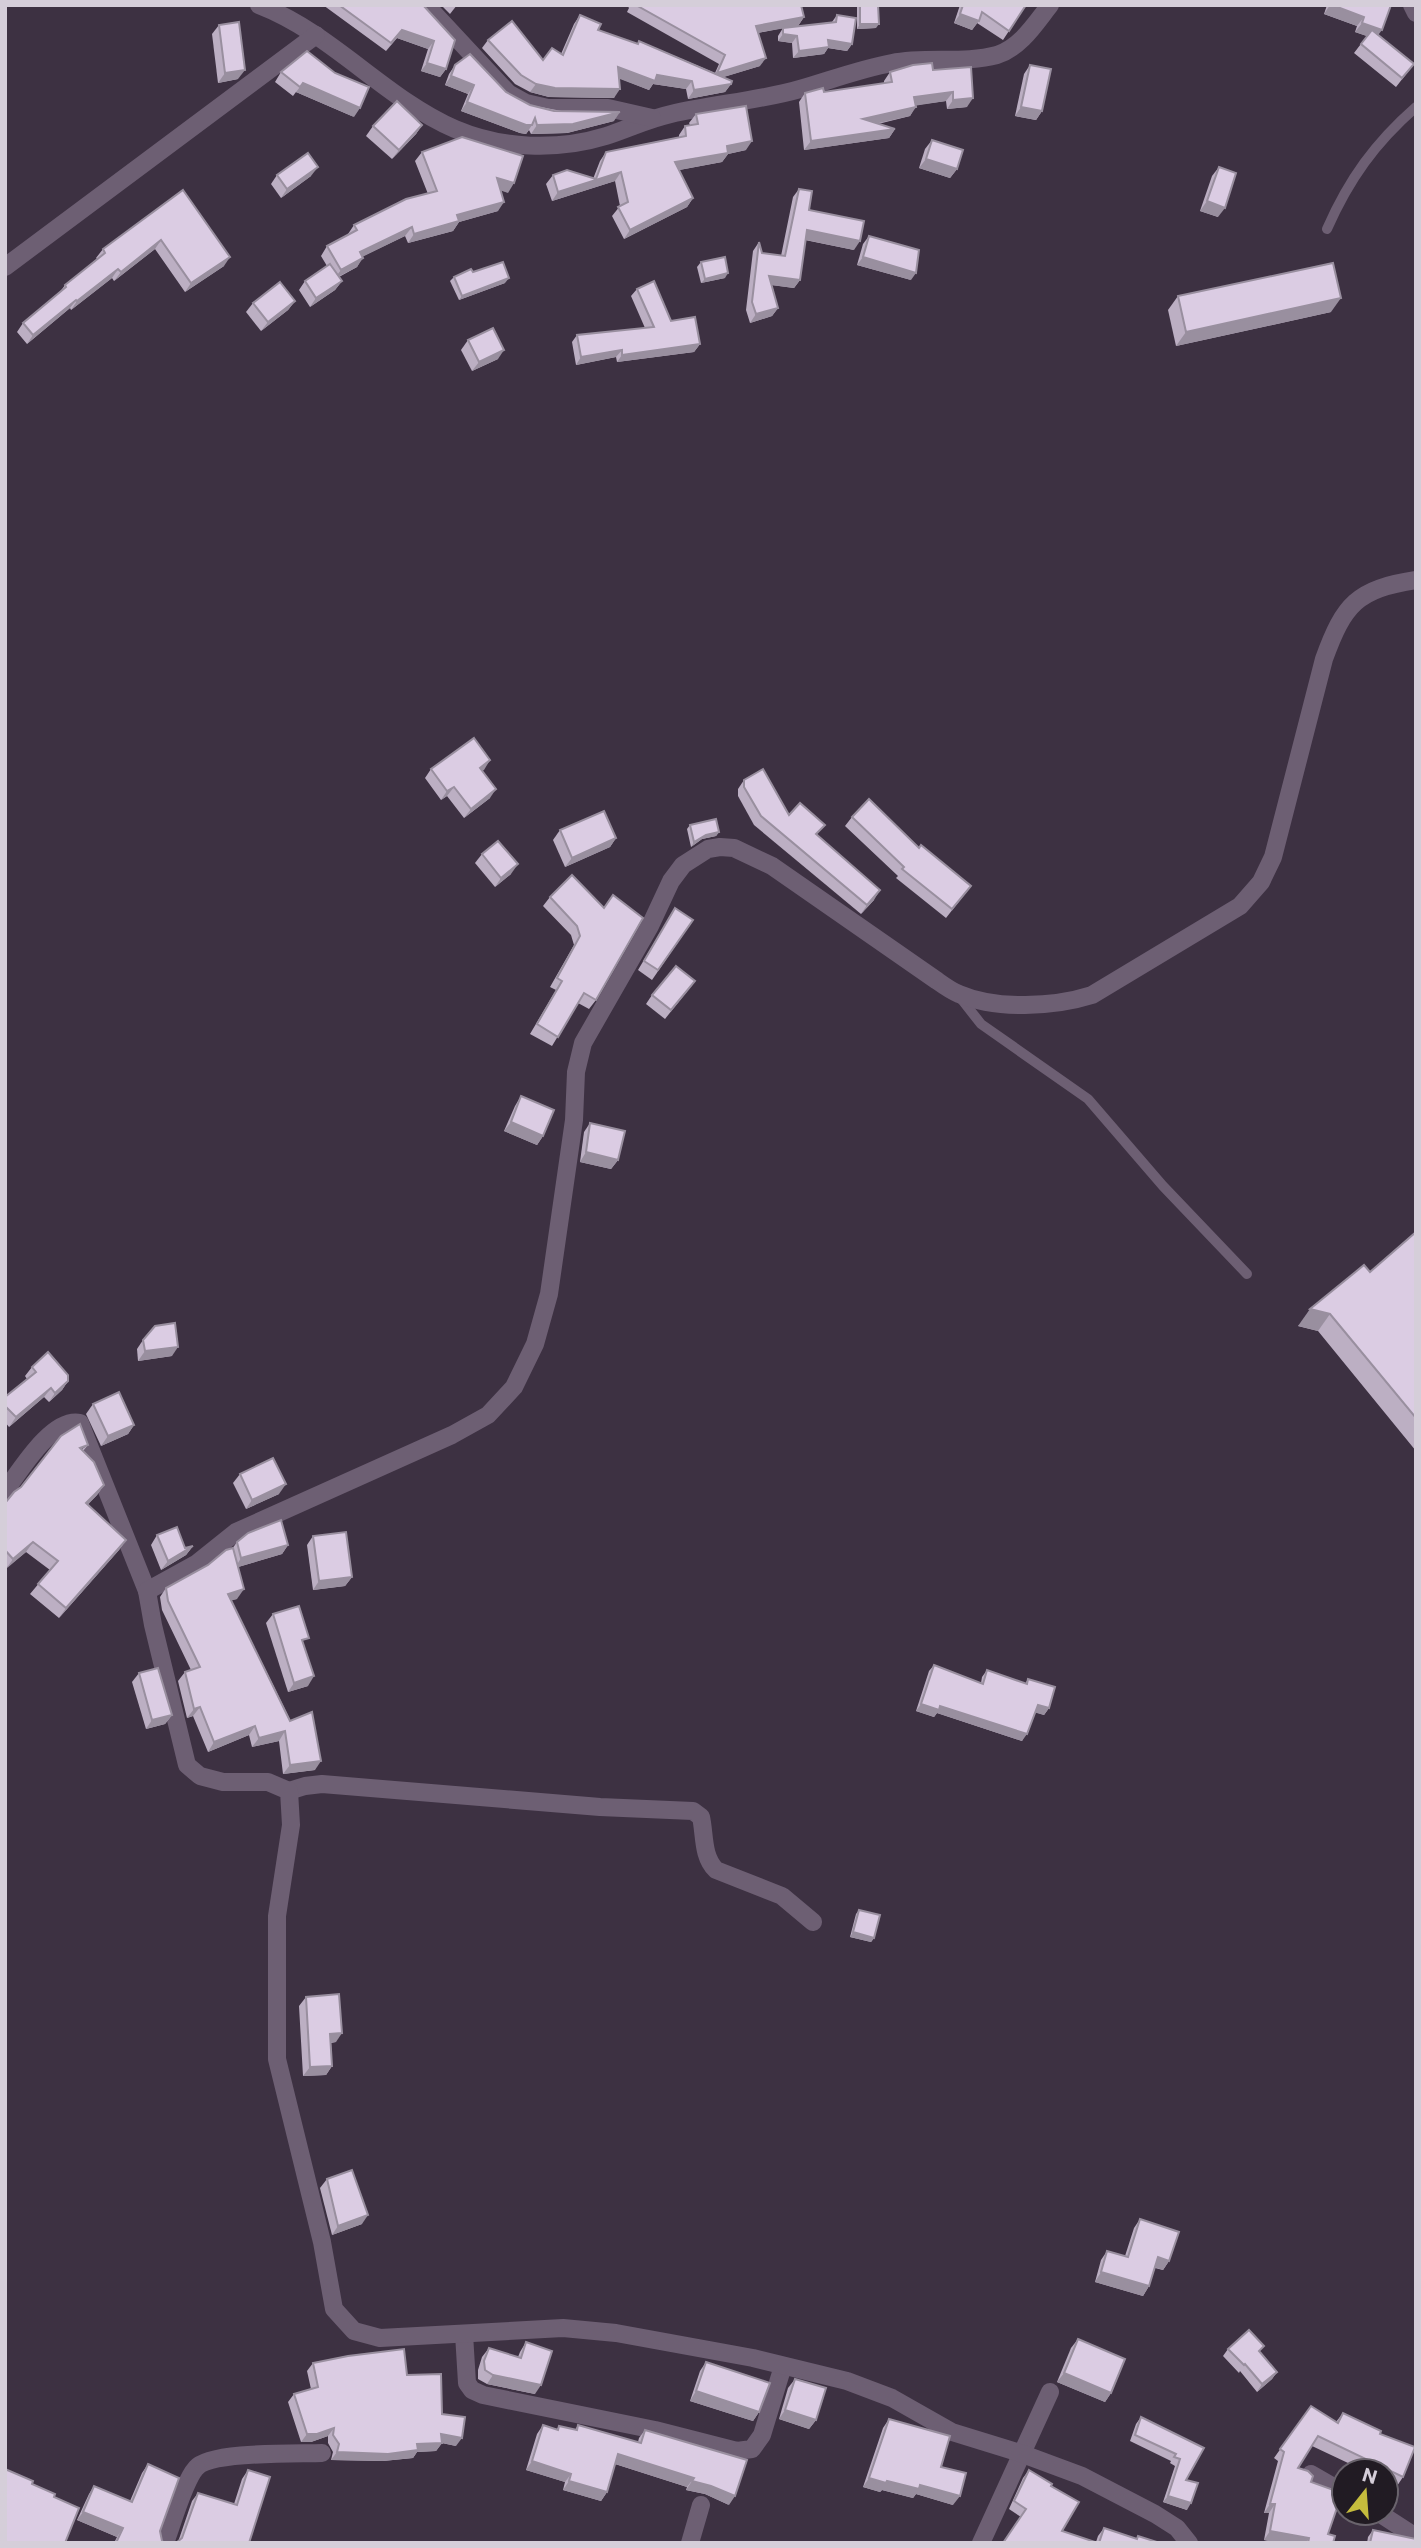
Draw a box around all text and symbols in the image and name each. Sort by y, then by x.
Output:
north arrow [1330,2457,1400,2527]
text: N [1360,2462,1380,2488]

